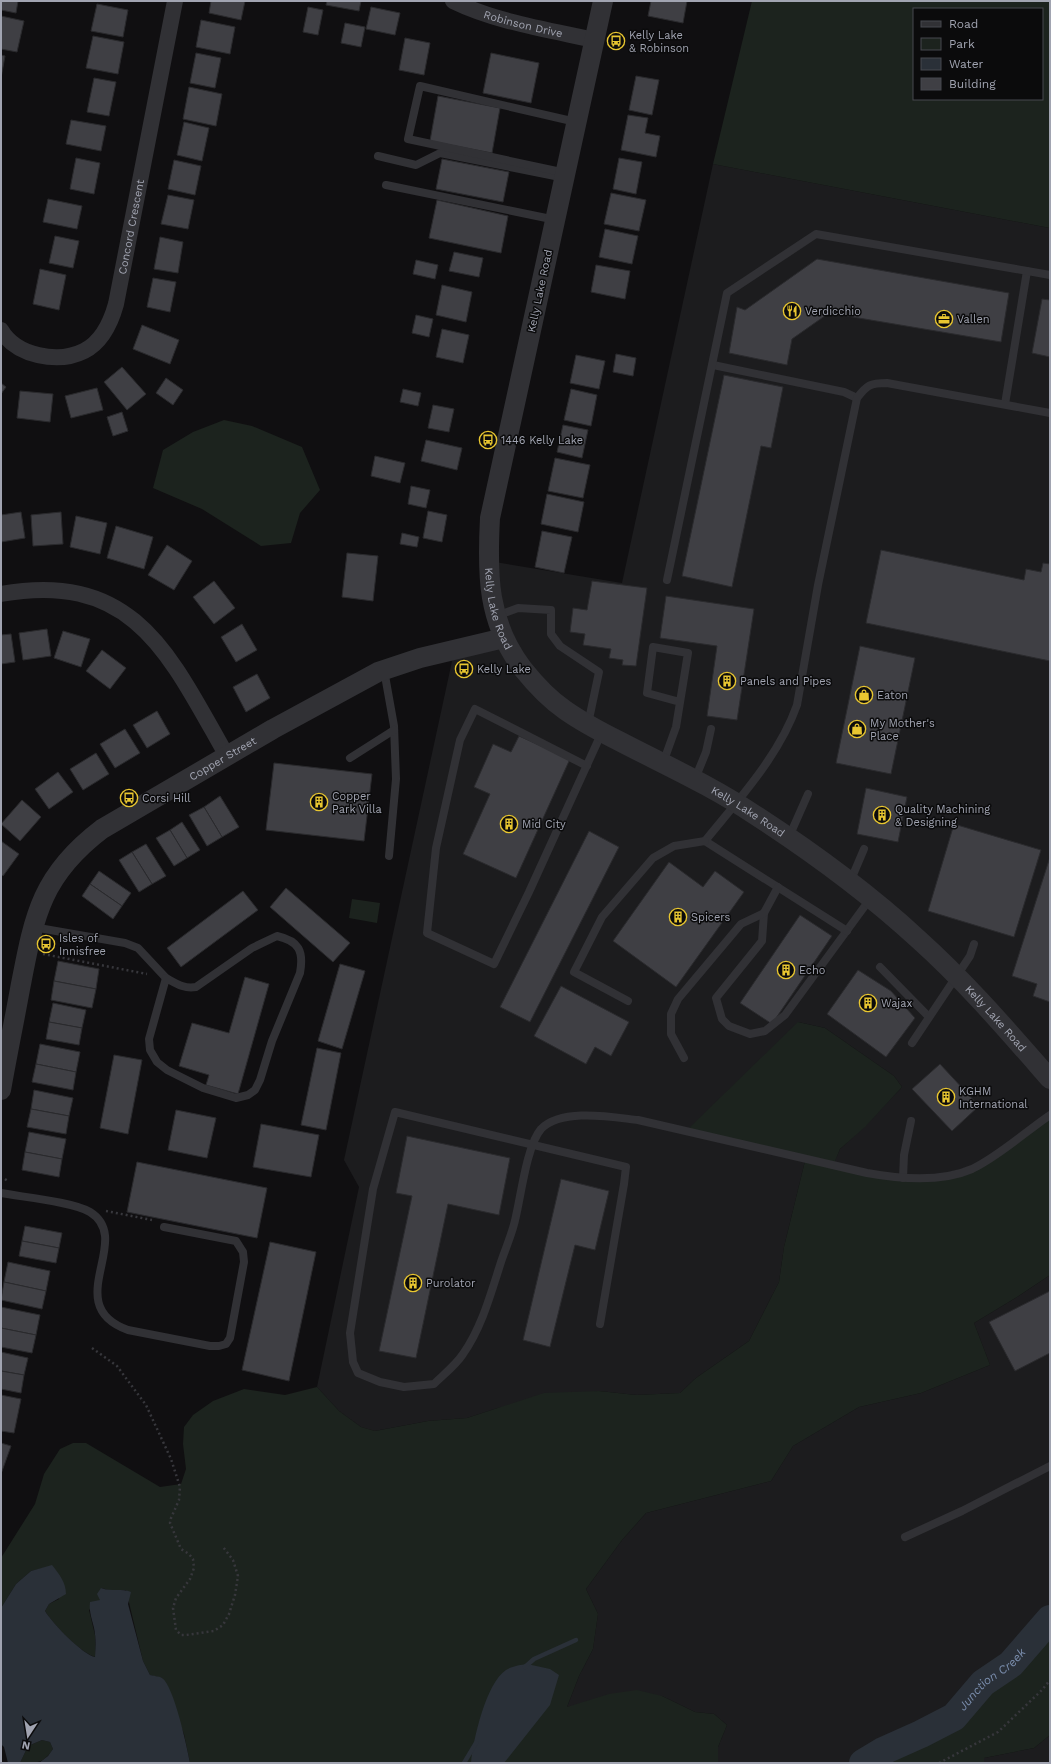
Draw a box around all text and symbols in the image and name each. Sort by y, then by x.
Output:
street label: Robinson Drive [482,7,564,40]
legend [913,8,1043,100]
text: Road [949,17,978,31]
place label: Kelly Lake & Robinson [629,29,689,55]
bus stop icon: Kelly Lake & Robinson [606,31,626,51]
text: Park [949,37,975,51]
text: Water [949,57,984,71]
text: Building [949,77,996,91]
street label: Concord Crescent [115,178,147,275]
street label: Kelly Lake Road [525,248,555,334]
restaurant icon: Verdicchio [782,301,802,321]
place label: Verdicchio [805,305,861,318]
office icon: Vallen [934,309,954,329]
place label: Vallen [957,313,990,326]
bus stop icon: 1446 Kelly Lake [478,430,498,450]
place label: 1446 Kelly Lake [501,434,583,447]
street label: Kelly Lake Road [483,567,515,652]
bus stop icon: Kelly Lake [454,659,474,679]
place label: Kelly Lake [477,663,531,676]
building icon: Panels and Pipes [717,671,737,691]
place label: Panels and Pipes [740,675,832,688]
shop icon: Eaton [854,685,874,705]
place label: Eaton [877,689,908,702]
place label: My Mother's Place [870,717,935,743]
shop icon: My Mother's Place [847,719,867,739]
street label: Copper Street [187,734,259,783]
street label: Kelly Lake Road [709,783,787,839]
bus stop icon: Corsi Hill [119,788,139,808]
place label: Copper Park Villa [332,790,382,816]
place label: Corsi Hill [142,792,191,805]
building icon: Copper Park Villa [309,792,329,812]
place label: Quality Machining & Designing [895,803,990,829]
building icon: Quality Machining & Designing [872,805,892,825]
building icon: Mid City [499,814,519,834]
place label: Mid City [522,818,566,831]
building icon: Spicers [668,907,688,927]
place label: Spicers [691,911,731,924]
place label: Isles of Innisfree [59,932,106,958]
bus stop icon: Isles of Innisfree [36,934,56,954]
building icon: Echo [776,960,796,980]
place label: Echo [799,964,825,977]
street label: Kelly Lake Road [963,983,1029,1054]
building icon: Wajax [858,993,878,1013]
place label: Wajax [881,997,913,1010]
place label: KGHM International [959,1085,1028,1111]
building icon: KGHM International [936,1087,956,1107]
building icon: Purolator [403,1273,423,1293]
place label: Purolator [426,1277,476,1290]
water label: Junction Creek [956,1645,1029,1713]
north arrow [8,1716,48,1756]
text: N [21,1738,31,1752]

